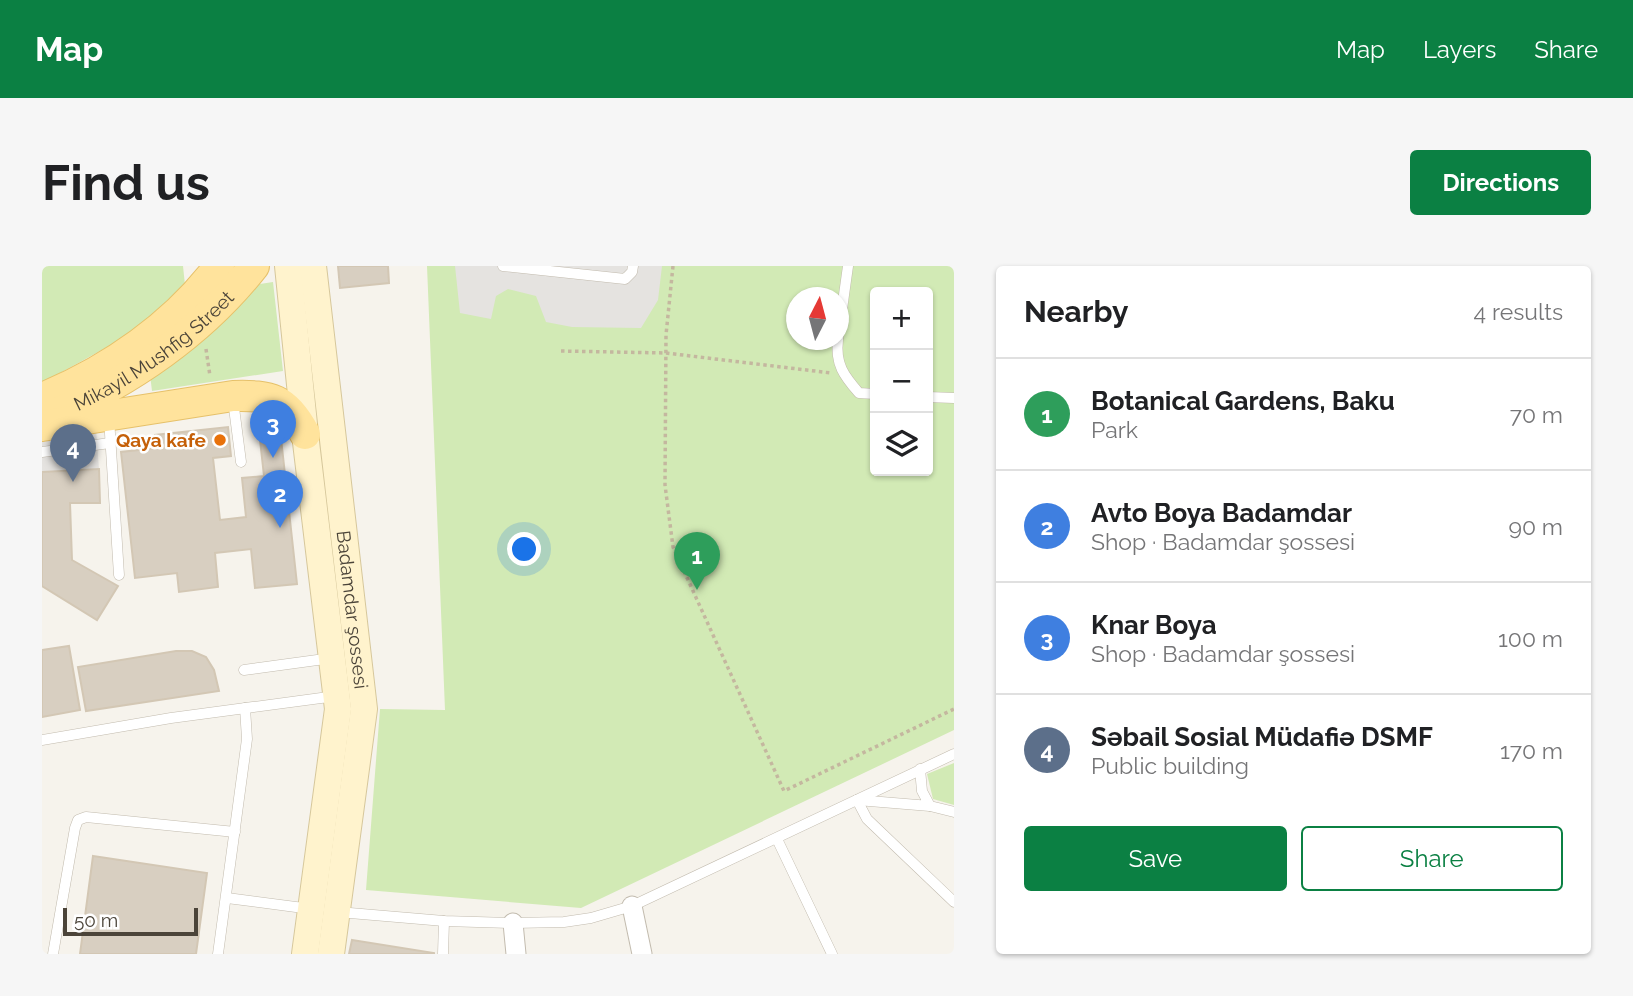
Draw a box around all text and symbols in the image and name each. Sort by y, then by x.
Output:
text: Map [35,30,103,69]
text: Map [1336,35,1385,64]
text: Layers [1423,35,1496,64]
text: Share [1534,35,1598,64]
button: Directions [1410,150,1591,215]
text: Find us [42,154,210,211]
street label: Mikayil Mushfig Street [70,286,239,415]
north arrow [786,287,849,350]
map controls [870,287,933,476]
button: + [870,287,933,350]
text: Nearby [1024,294,1128,329]
text: 4 results [1474,298,1563,325]
button: − [870,350,933,413]
text: Botanical Gardens, Baku [1091,386,1395,416]
pin: 3 [250,400,296,458]
text: 1 [1041,401,1053,428]
text: 70 m [1510,401,1563,428]
button: layers [870,413,933,476]
text: Park [1091,416,1138,443]
pin: 4 [50,424,96,482]
place label: Qaya kafe [116,429,206,451]
marker: Qaya kafe [212,432,228,448]
pin: 2 [257,470,303,528]
text: Avto Boya Badamdar [1091,498,1352,528]
text: 2 [1041,513,1053,540]
text: 90 m [1508,513,1563,540]
text: Shop · Badamdar şossesi [1091,528,1355,555]
street label: Badamdar şossesi [333,529,373,690]
your location [507,532,541,566]
pin: 1 [674,532,720,590]
text: Knar Boya [1091,610,1217,640]
text: 3 [1041,625,1053,652]
text: 100 m [1498,625,1563,652]
text: Shop · Badamdar şossesi [1091,640,1355,667]
text: Səbail Sosial Müdafiə DSMF [1091,722,1433,752]
text: 4 [1040,737,1054,764]
text: 170 m [1500,737,1563,764]
text: Public building [1091,752,1249,779]
button: Save [1024,826,1287,891]
button: Share [1301,826,1563,891]
scale bar [63,905,198,937]
text: 50 m [74,909,118,931]

